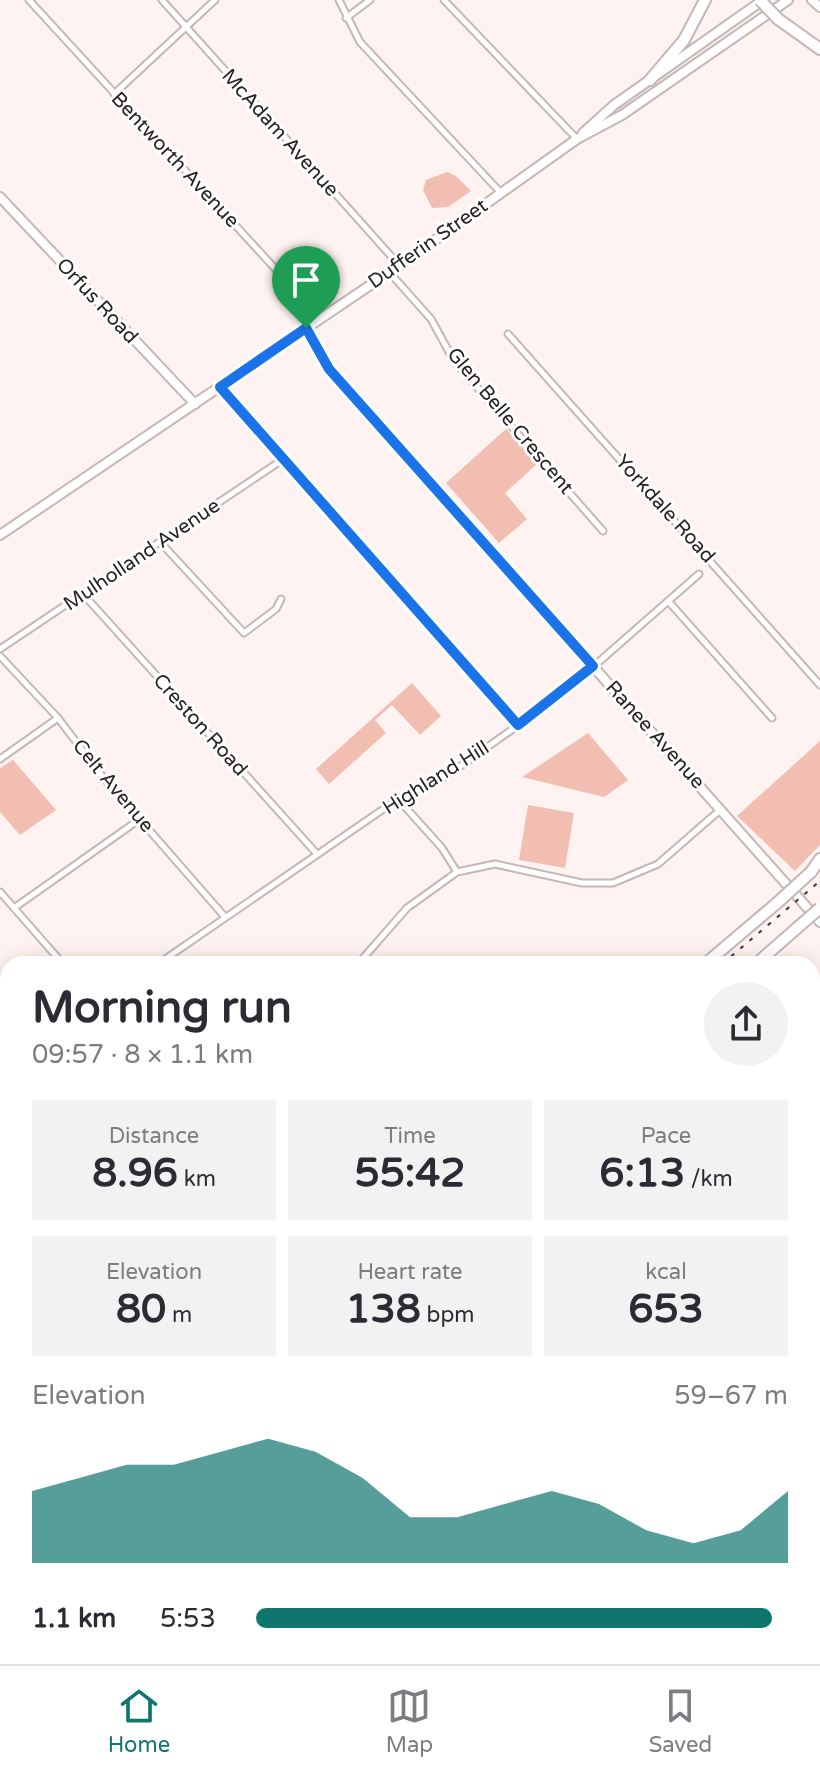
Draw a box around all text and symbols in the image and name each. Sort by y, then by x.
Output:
street label: McAdam Avenue [216,64,344,202]
street label: Bentworth Avenue [106,87,244,233]
street label: Dufferin Street [364,194,493,294]
pin [272,246,340,328]
street label: Orfus Road [51,253,143,349]
icon: arrive [284,258,328,302]
street label: Glen Belle Crescent [442,343,579,499]
street label: Yorkdale Road [610,450,720,568]
street label: Mulholland Avenue [59,494,225,616]
street label: Creston Road [148,669,252,781]
street label: Ranee Avenue [600,676,710,794]
street label: Celt Avenue [67,735,159,837]
street label: Highland Hill [378,736,494,820]
text: Morning run [32,982,292,1035]
button: share [704,982,788,1066]
text: 09:57 · 8 × 1.1 km [32,1039,253,1070]
text: Distance [109,1123,199,1149]
text: Time [384,1123,436,1149]
text: Pace [641,1123,691,1149]
text: 8.96 [92,1149,178,1197]
text: 55:42 [355,1149,465,1197]
text: 6:13 [599,1149,685,1197]
text: km [178,1166,216,1192]
text: /km [685,1166,733,1192]
text: Elevation [106,1259,202,1285]
text: Heart rate [358,1259,462,1285]
text: kcal [645,1259,687,1285]
text: 80 [116,1285,166,1333]
text: 138 [345,1285,421,1333]
text: 653 [628,1285,704,1333]
text: m [166,1302,192,1328]
text: bpm [421,1302,475,1328]
text: Elevation [32,1380,146,1411]
text: 59–67 m [674,1380,788,1411]
text: 1.1 km [32,1603,116,1634]
text: 5:53 [160,1603,216,1634]
tab: Home [108,1684,170,1758]
tab: Map [386,1684,433,1758]
tab: Saved [649,1684,712,1758]

